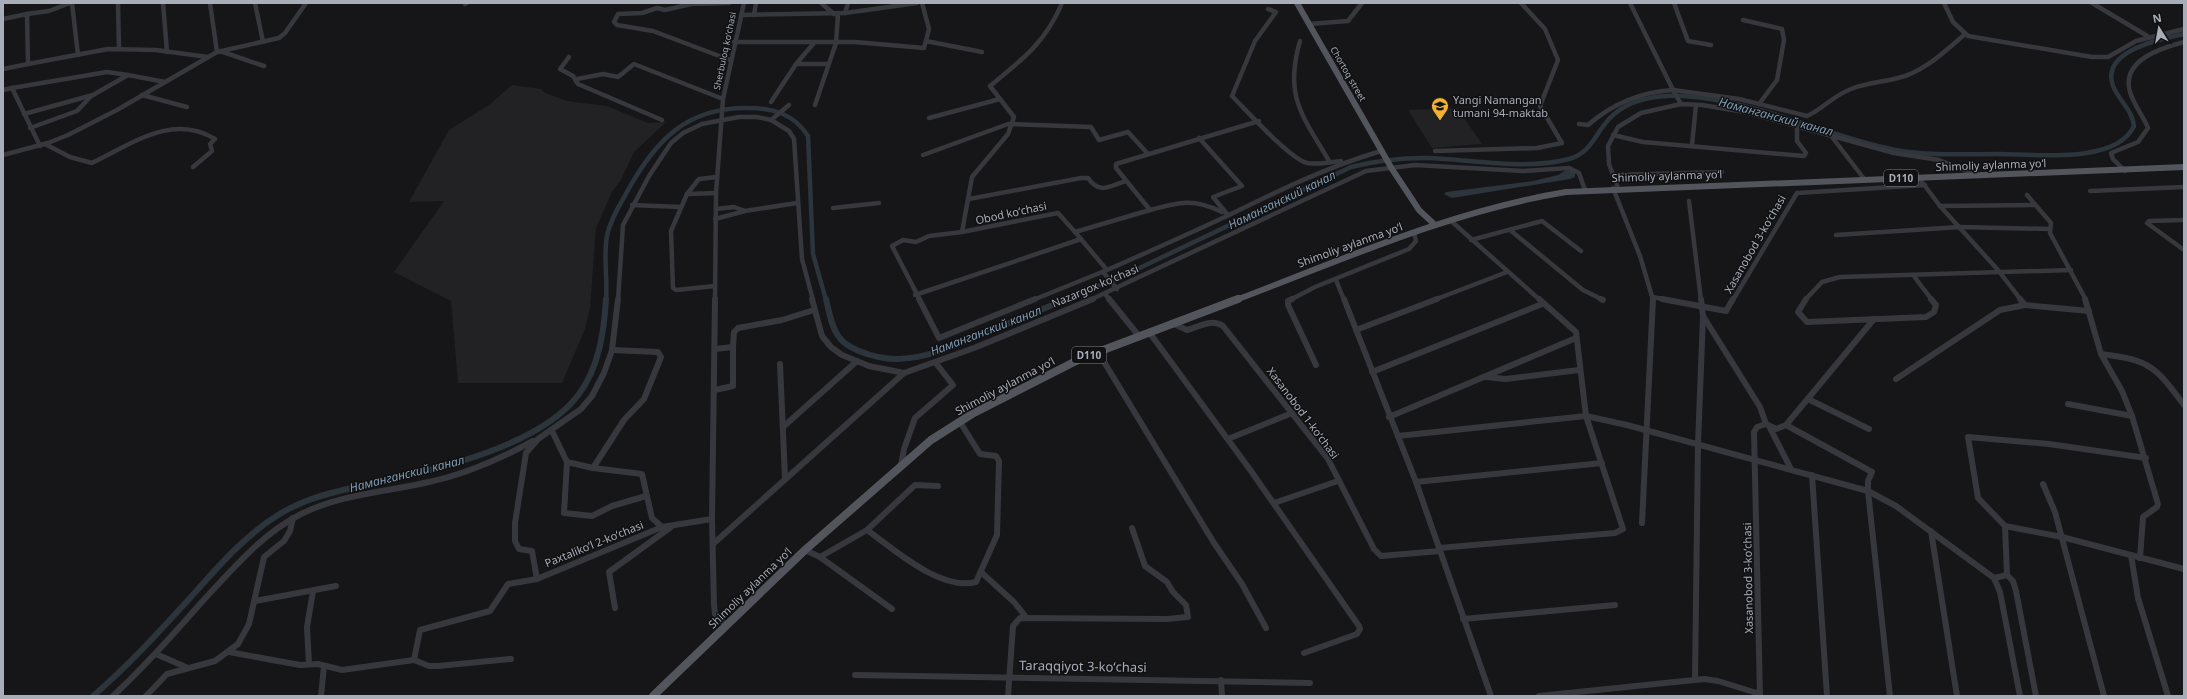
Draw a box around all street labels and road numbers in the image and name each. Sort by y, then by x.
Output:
street label: Sherbuloq koʻchasi [710,11,739,91]
street label: Chortoq street [1327,44,1370,104]
street label: Shimoliy aylanma yoʻl [1935,155,2047,174]
street label: Shimoliy aylanma yoʻl [1611,166,1723,185]
road number: D110 [1884,170,1918,186]
street label: Xasanobod 3-koʻchasi [1720,192,1789,296]
street label: Obod koʻchasi [974,198,1048,227]
street label: Shimoliy aylanma yoʻl [1295,219,1404,271]
street label: Nazargox koʻchasi [1049,260,1141,311]
road number: D110 [1072,347,1106,363]
street label: Shimoliy aylanma yoʻl [952,353,1057,418]
street label: Xasanobod 1-koʻchasi [1264,364,1343,462]
street label: Paxtalikoʻl 2-koʻchasi [542,517,645,570]
street label: Xasanobod 3-koʻchasi [1739,522,1756,634]
street label: Shimoliy aylanma yoʻl [705,544,795,631]
street label: Taraqqiyot 3-koʻchasi [1019,656,1147,676]

